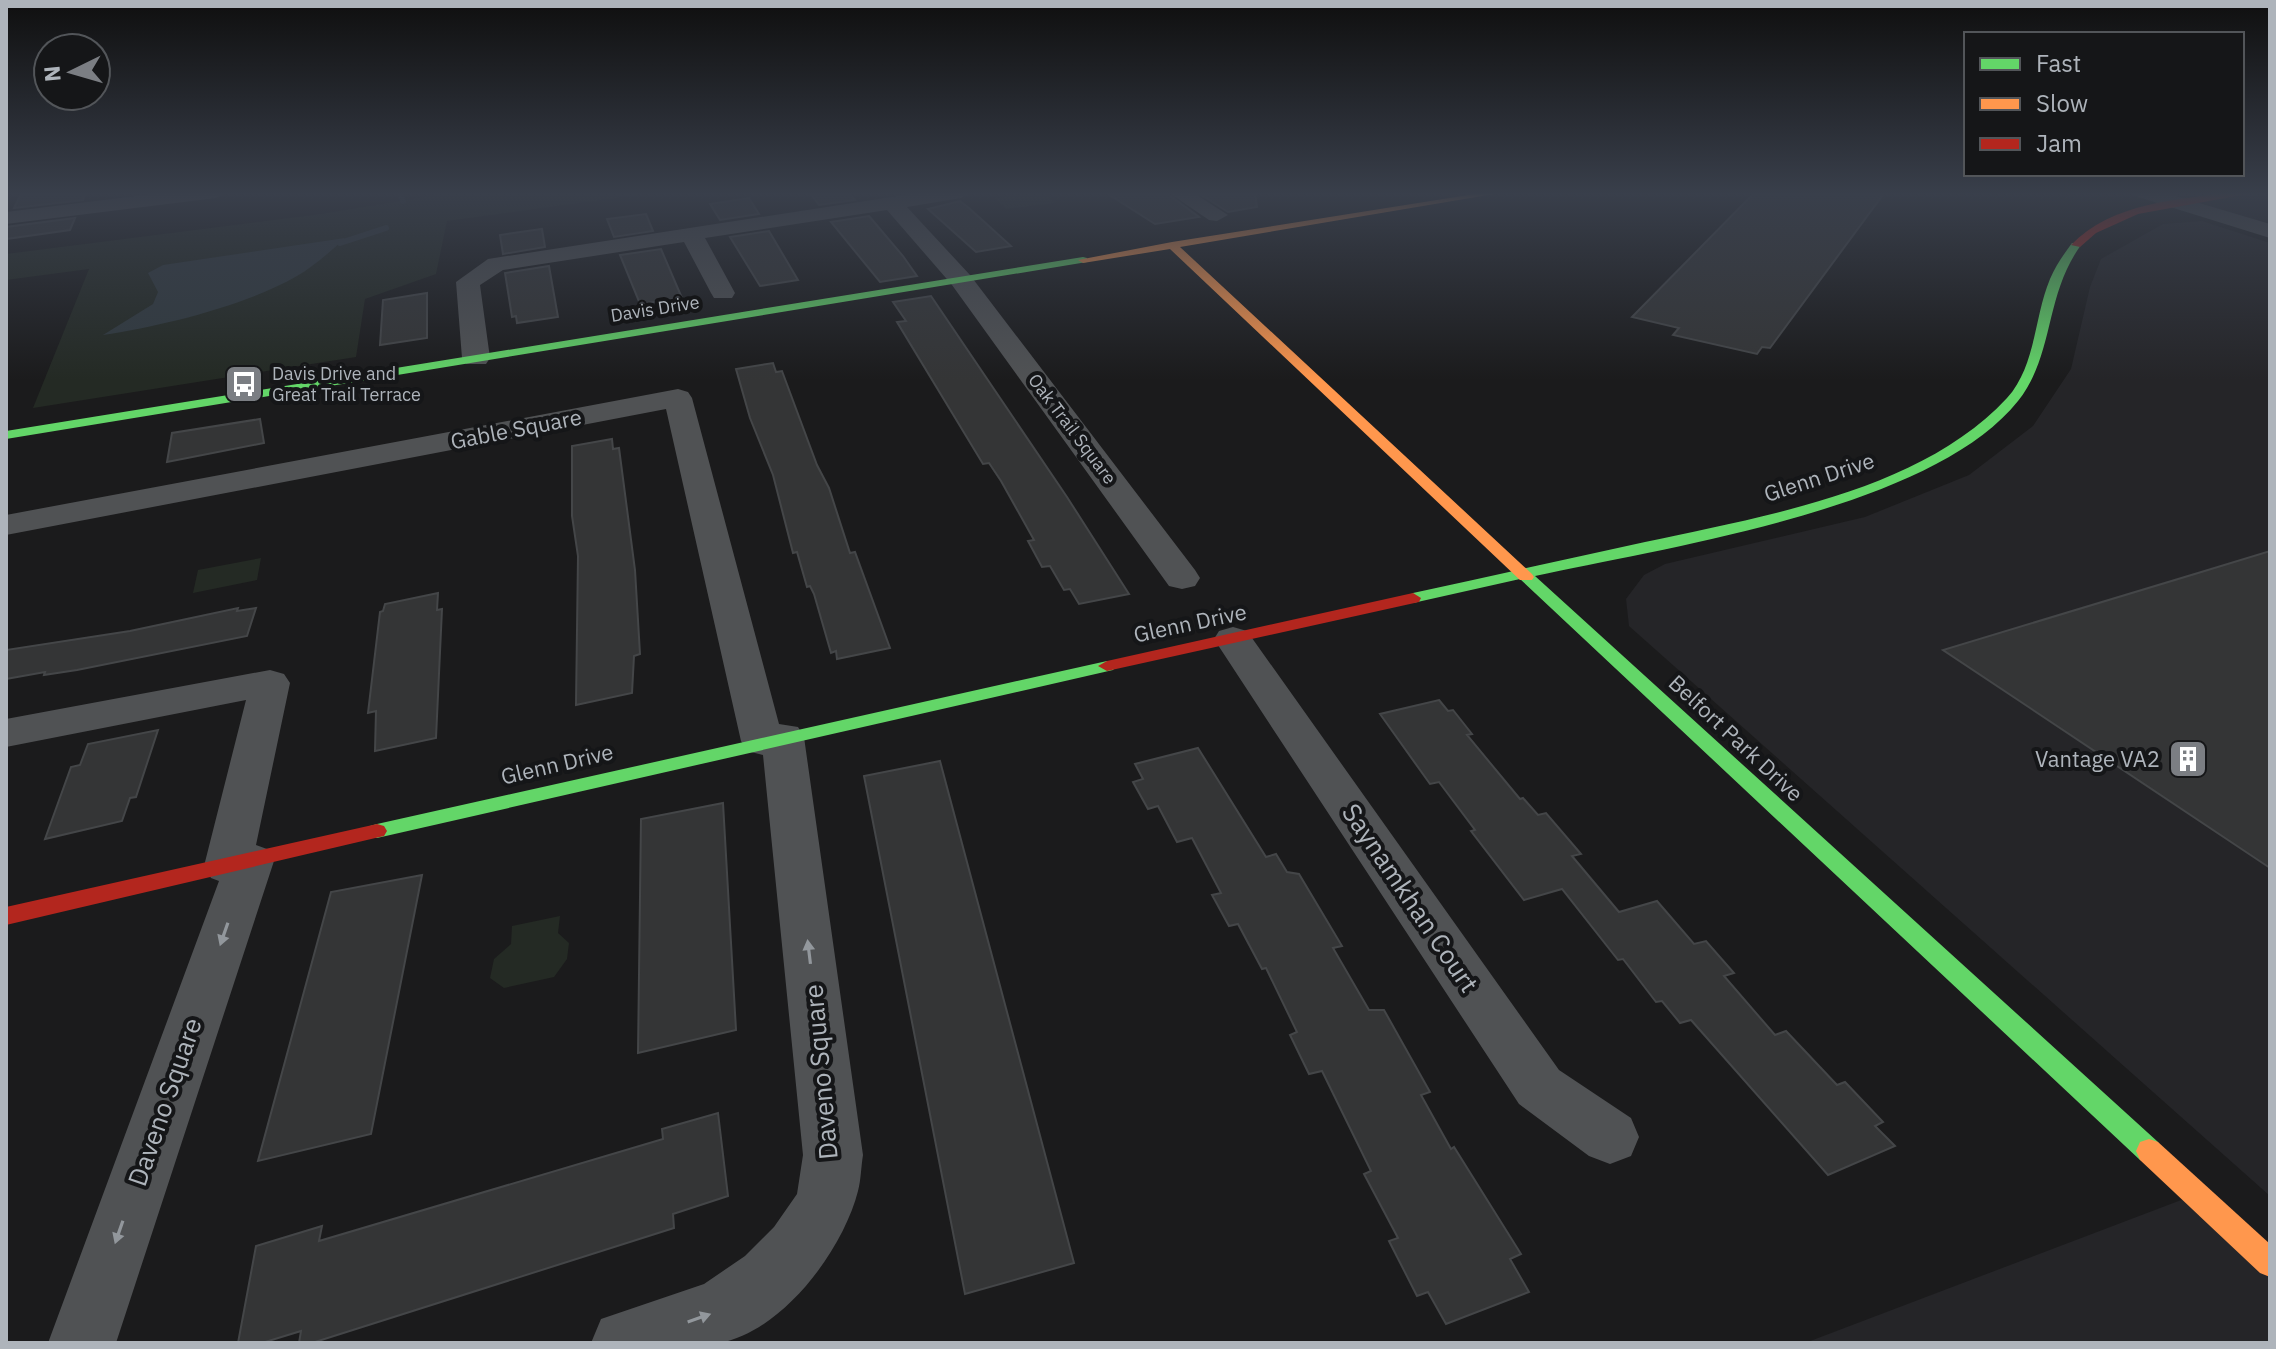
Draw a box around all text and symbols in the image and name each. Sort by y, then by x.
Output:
north arrow [32,32,112,112]
legend [1964,32,2244,176]
text: Fast [2036,47,2081,79]
text: N [36,65,67,83]
text: Slow [2036,87,2088,119]
text: Jam [2036,127,2082,159]
street label: Davis Drive [609,290,701,327]
place label: Davis Drive and Great Trail Terrace [272,362,421,406]
bus stop icon: Davis Drive and Great Trail Terrace [223,363,265,405]
street label: Oak Trail Square [1023,369,1122,489]
street label: Gable Square [448,402,584,455]
street label: Glenn Drive [1760,445,1878,508]
street label: Glenn Drive [1131,596,1249,649]
street label: Belfort Park Drive [1663,668,1810,807]
street label: Glenn Drive [498,736,616,791]
building icon: Vantage VA2 [2167,738,2209,780]
place label: Vantage VA2 [2035,744,2160,773]
street label: Saynamkhan Court [1335,796,1487,998]
one-way arrow [217,923,229,947]
one-way arrow [803,939,816,964]
street label: Daveno Square [795,983,845,1161]
street label: Daveno Square [119,1013,209,1190]
one-way arrow [112,1221,125,1245]
one-way arrow [687,1311,711,1323]

